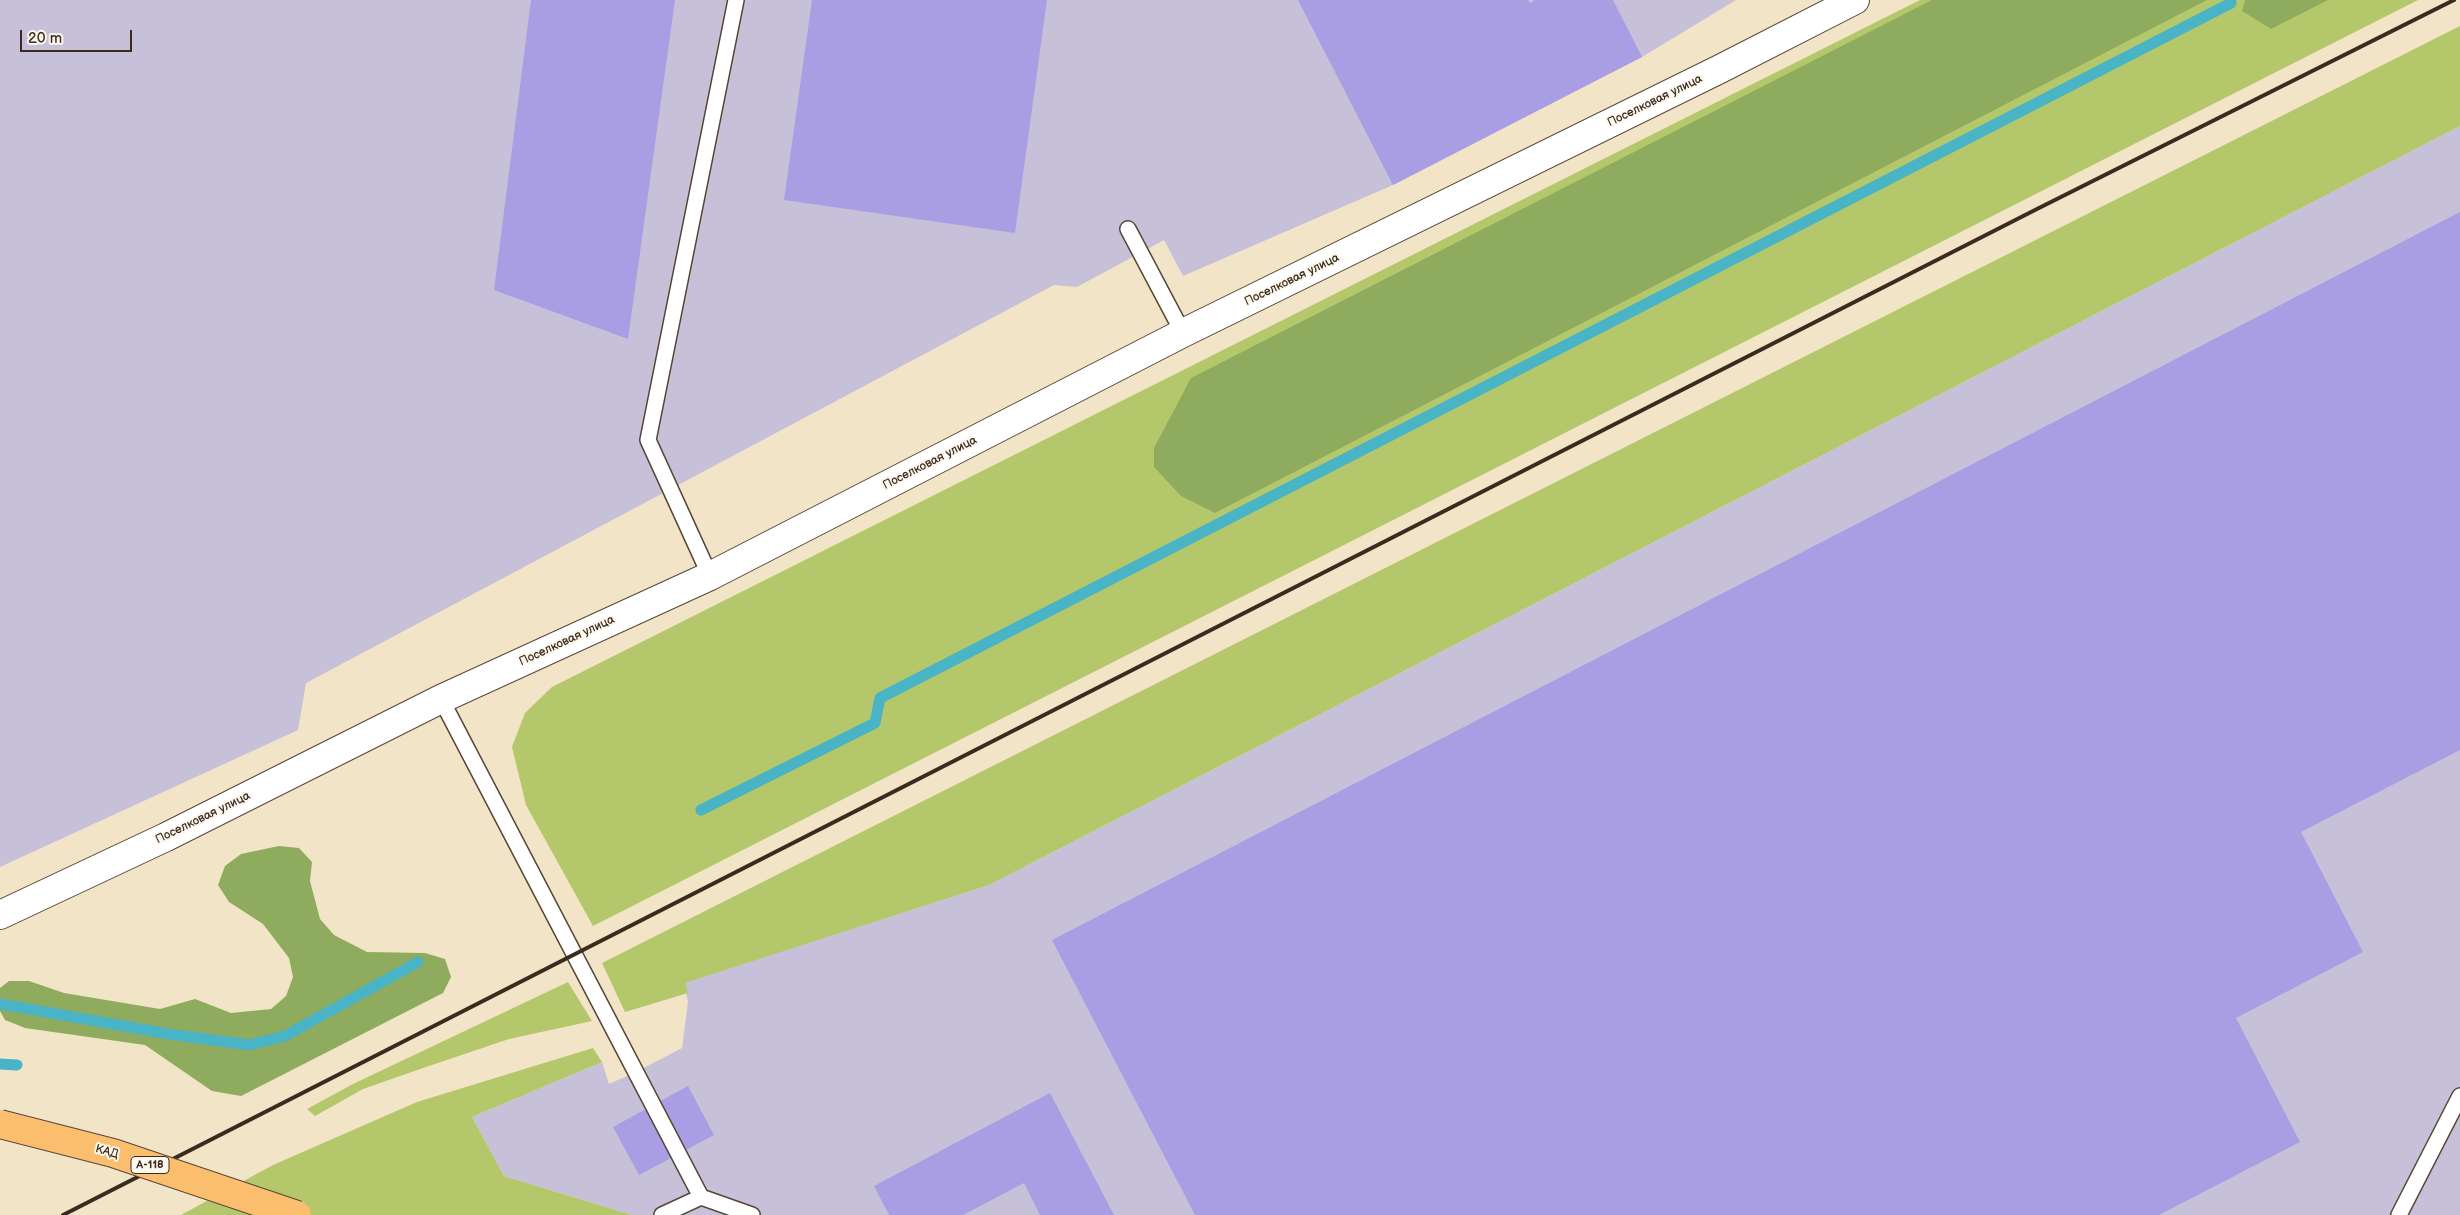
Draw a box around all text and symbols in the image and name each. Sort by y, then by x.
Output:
scale bar [22,20,135,52]
text: 20 m [28,29,62,48]
street label: Поселковая улица [1605,72,1705,130]
street label: Поселковая улица [1242,251,1342,309]
street label: Поселковая улица [881,433,979,493]
street label: Поселковая улица [517,613,617,669]
street label: Поселковая улица [153,789,253,847]
street label: КАД [94,1142,120,1162]
road number: А-118 [131,1156,169,1174]

